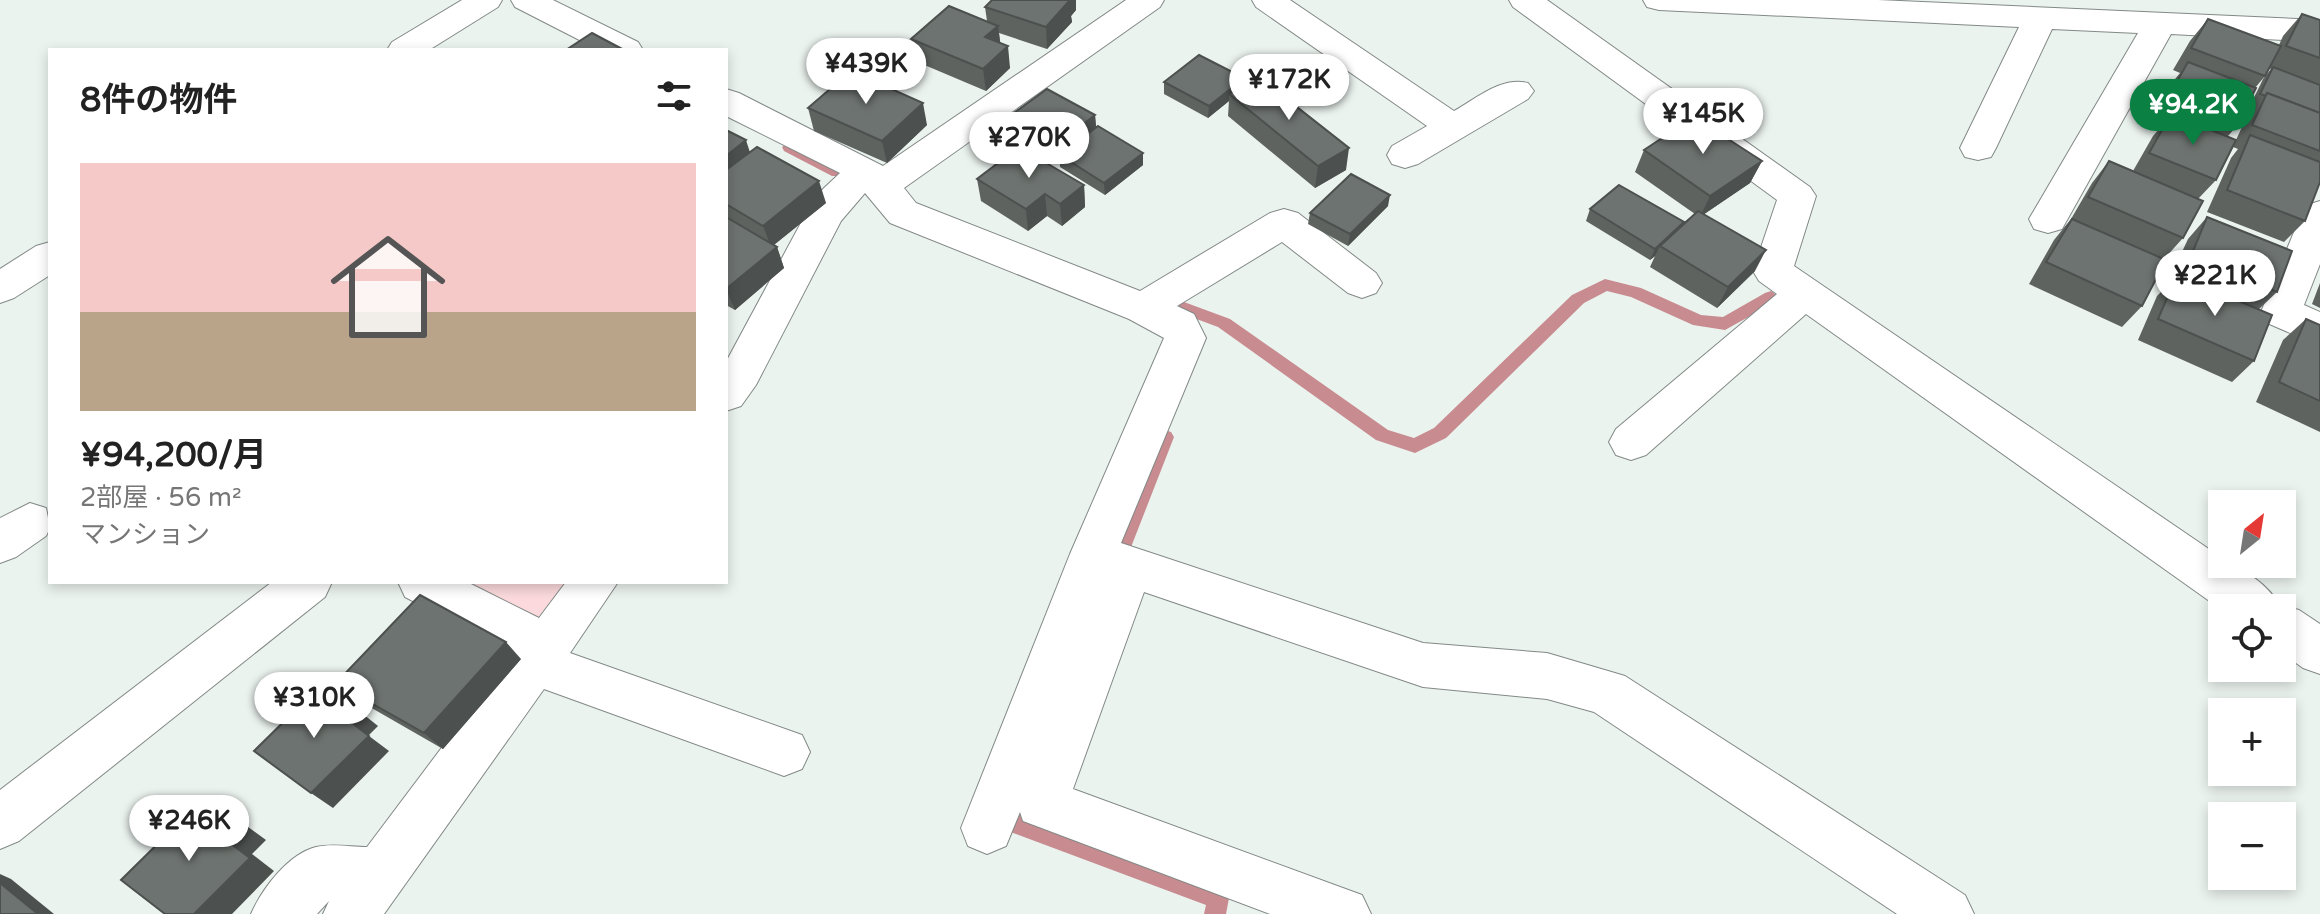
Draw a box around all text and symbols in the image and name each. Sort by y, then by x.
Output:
pin: ¥439K [810,38,922,106]
text: ¥439K [824,48,908,79]
pin: ¥172K [1233,54,1345,122]
text: ¥172K [1247,64,1331,95]
icon: filters [652,74,696,118]
pin: ¥94.2K [2128,79,2258,147]
text: 8件の物件 [80,80,237,121]
pin: ¥145K [1647,88,1759,156]
text: ¥94.2K [2148,89,2238,120]
text: ¥145K [1661,98,1745,129]
pin: ¥270K [973,112,1085,180]
text: ¥270K [987,122,1071,153]
icon: home [316,215,460,359]
pin: ¥221K [2159,250,2271,318]
text: ¥221K [2173,260,2257,291]
text: ¥94,200/月 [80,435,267,476]
text: 2部屋 · 56 m² [80,482,242,513]
north arrow [2208,490,2296,578]
map controls [2208,490,2296,890]
text: マンション [80,519,210,550]
button: locate [2208,594,2296,682]
pin: ¥310K [258,672,370,740]
text: ¥310K [272,682,356,713]
button: + [2208,698,2296,786]
pin: ¥246K [133,795,245,863]
button: − [2208,802,2296,890]
text: ¥246K [147,805,231,836]

